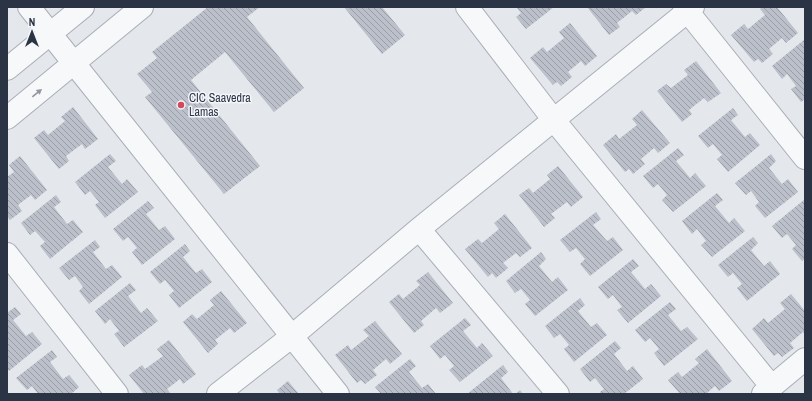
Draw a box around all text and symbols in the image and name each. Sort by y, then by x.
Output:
north arrow [12,12,52,52]
text: N [29,15,35,29]
one-way arrow [32,89,43,98]
place label: CIC Saavedra Lamas [189,90,251,120]
marker: CIC Saavedra Lamas [176,100,186,110]

